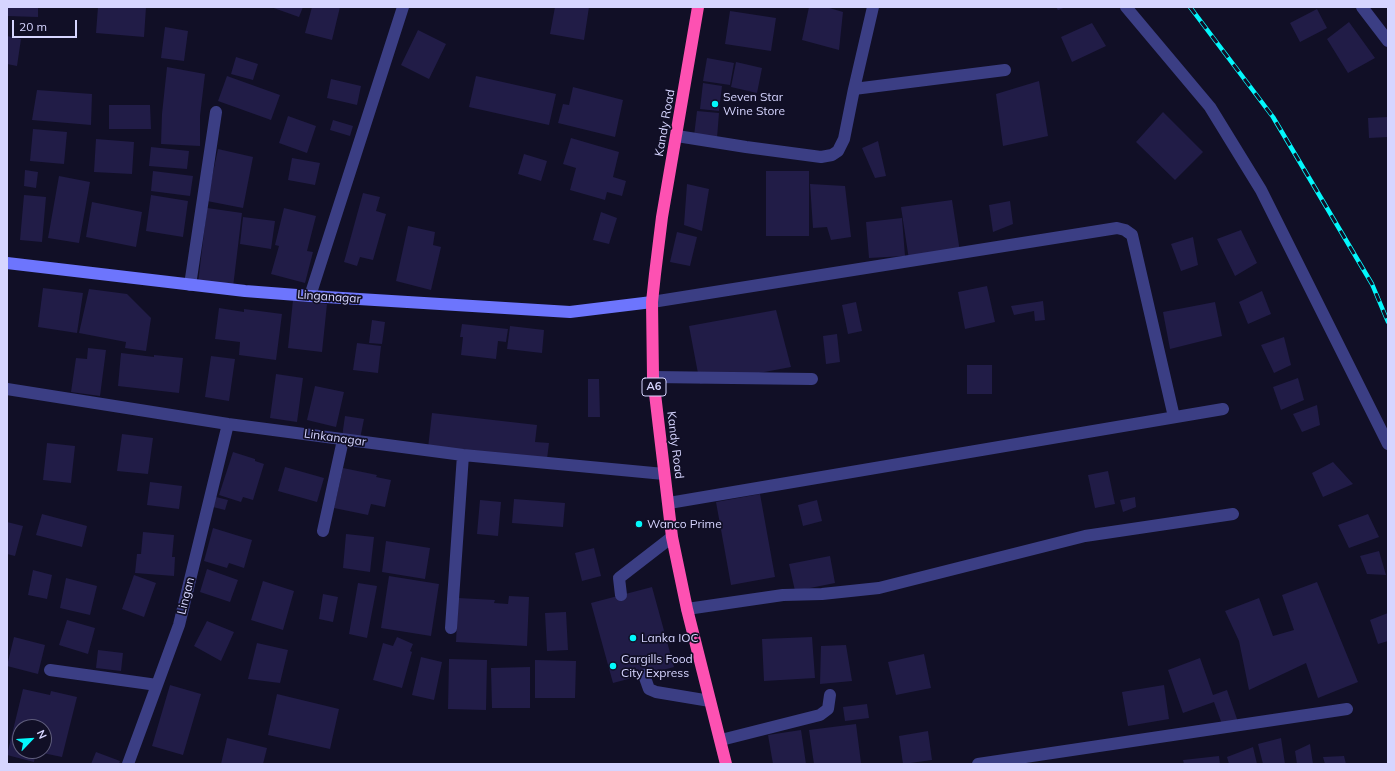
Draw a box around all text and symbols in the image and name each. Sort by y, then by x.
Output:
scale bar [14,12,79,38]
text: 20 m [19,19,47,34]
street label: Kandy Road [652,88,678,158]
place label: Seven Star Wine Store [723,90,785,118]
marker: Seven Star Wine Store [710,99,720,109]
street label: Linganagar [297,288,361,306]
road number: A6 [642,378,666,396]
street label: Kandy Road [664,410,686,480]
street label: Linkanagar [303,427,367,449]
place label: Wanco Prime [647,517,722,531]
marker: Wanco Prime [634,519,644,529]
street label: Lingan [174,576,198,616]
place label: Lanka IOC [641,631,699,645]
marker: Lanka IOC [628,633,638,643]
place label: Cargills Food City Express [621,652,693,680]
marker: Cargills Food City Express [608,661,618,671]
north arrow [12,719,52,759]
text: N [34,728,50,741]

